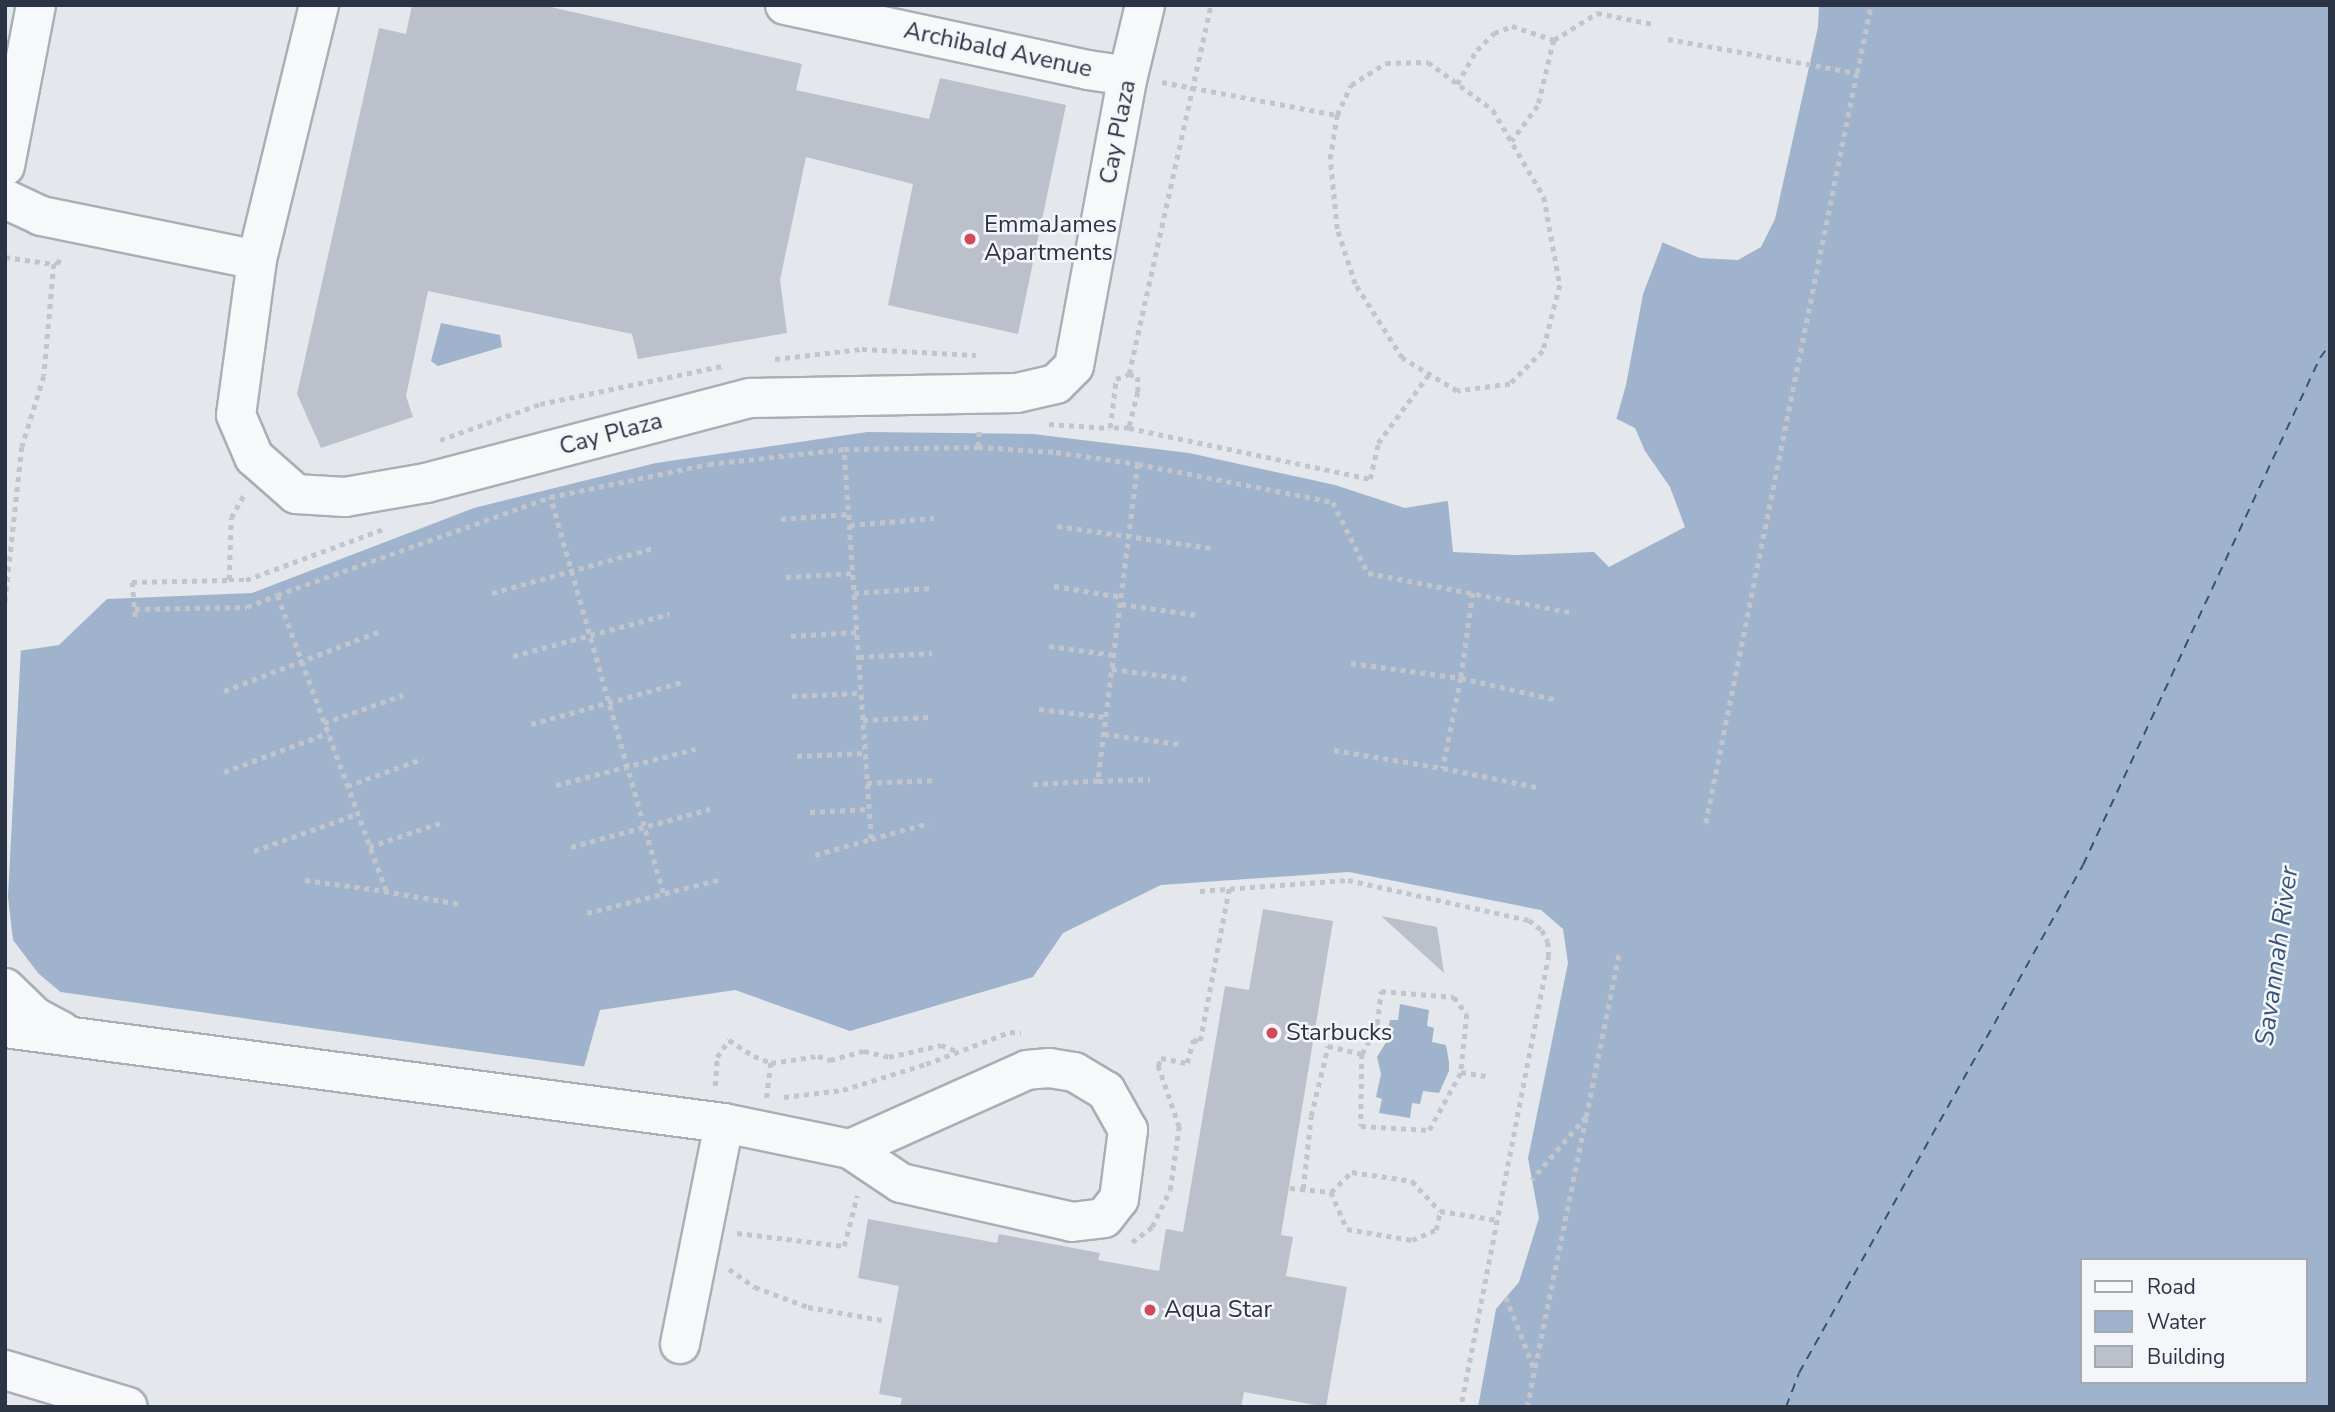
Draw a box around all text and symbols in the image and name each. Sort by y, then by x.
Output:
street label: Archibald Avenue [901,16,1095,84]
street label: Cay Plaza [1094,77,1142,187]
place label: EmmaJames Apartments [984,211,1117,267]
marker: EmmaJames Apartments [962,231,978,247]
street label: Cay Plaza [556,406,666,462]
water label: Savannah River [2249,864,2305,1048]
place label: Starbucks [1286,1019,1392,1047]
marker: Starbucks [1264,1025,1280,1041]
legend [2080,1258,2307,1384]
text: Road [2147,1273,2196,1301]
place label: Aqua Star [1164,1296,1272,1324]
marker: Aqua Star [1142,1302,1158,1318]
text: Water [2147,1308,2206,1336]
text: Building [2147,1343,2225,1371]

